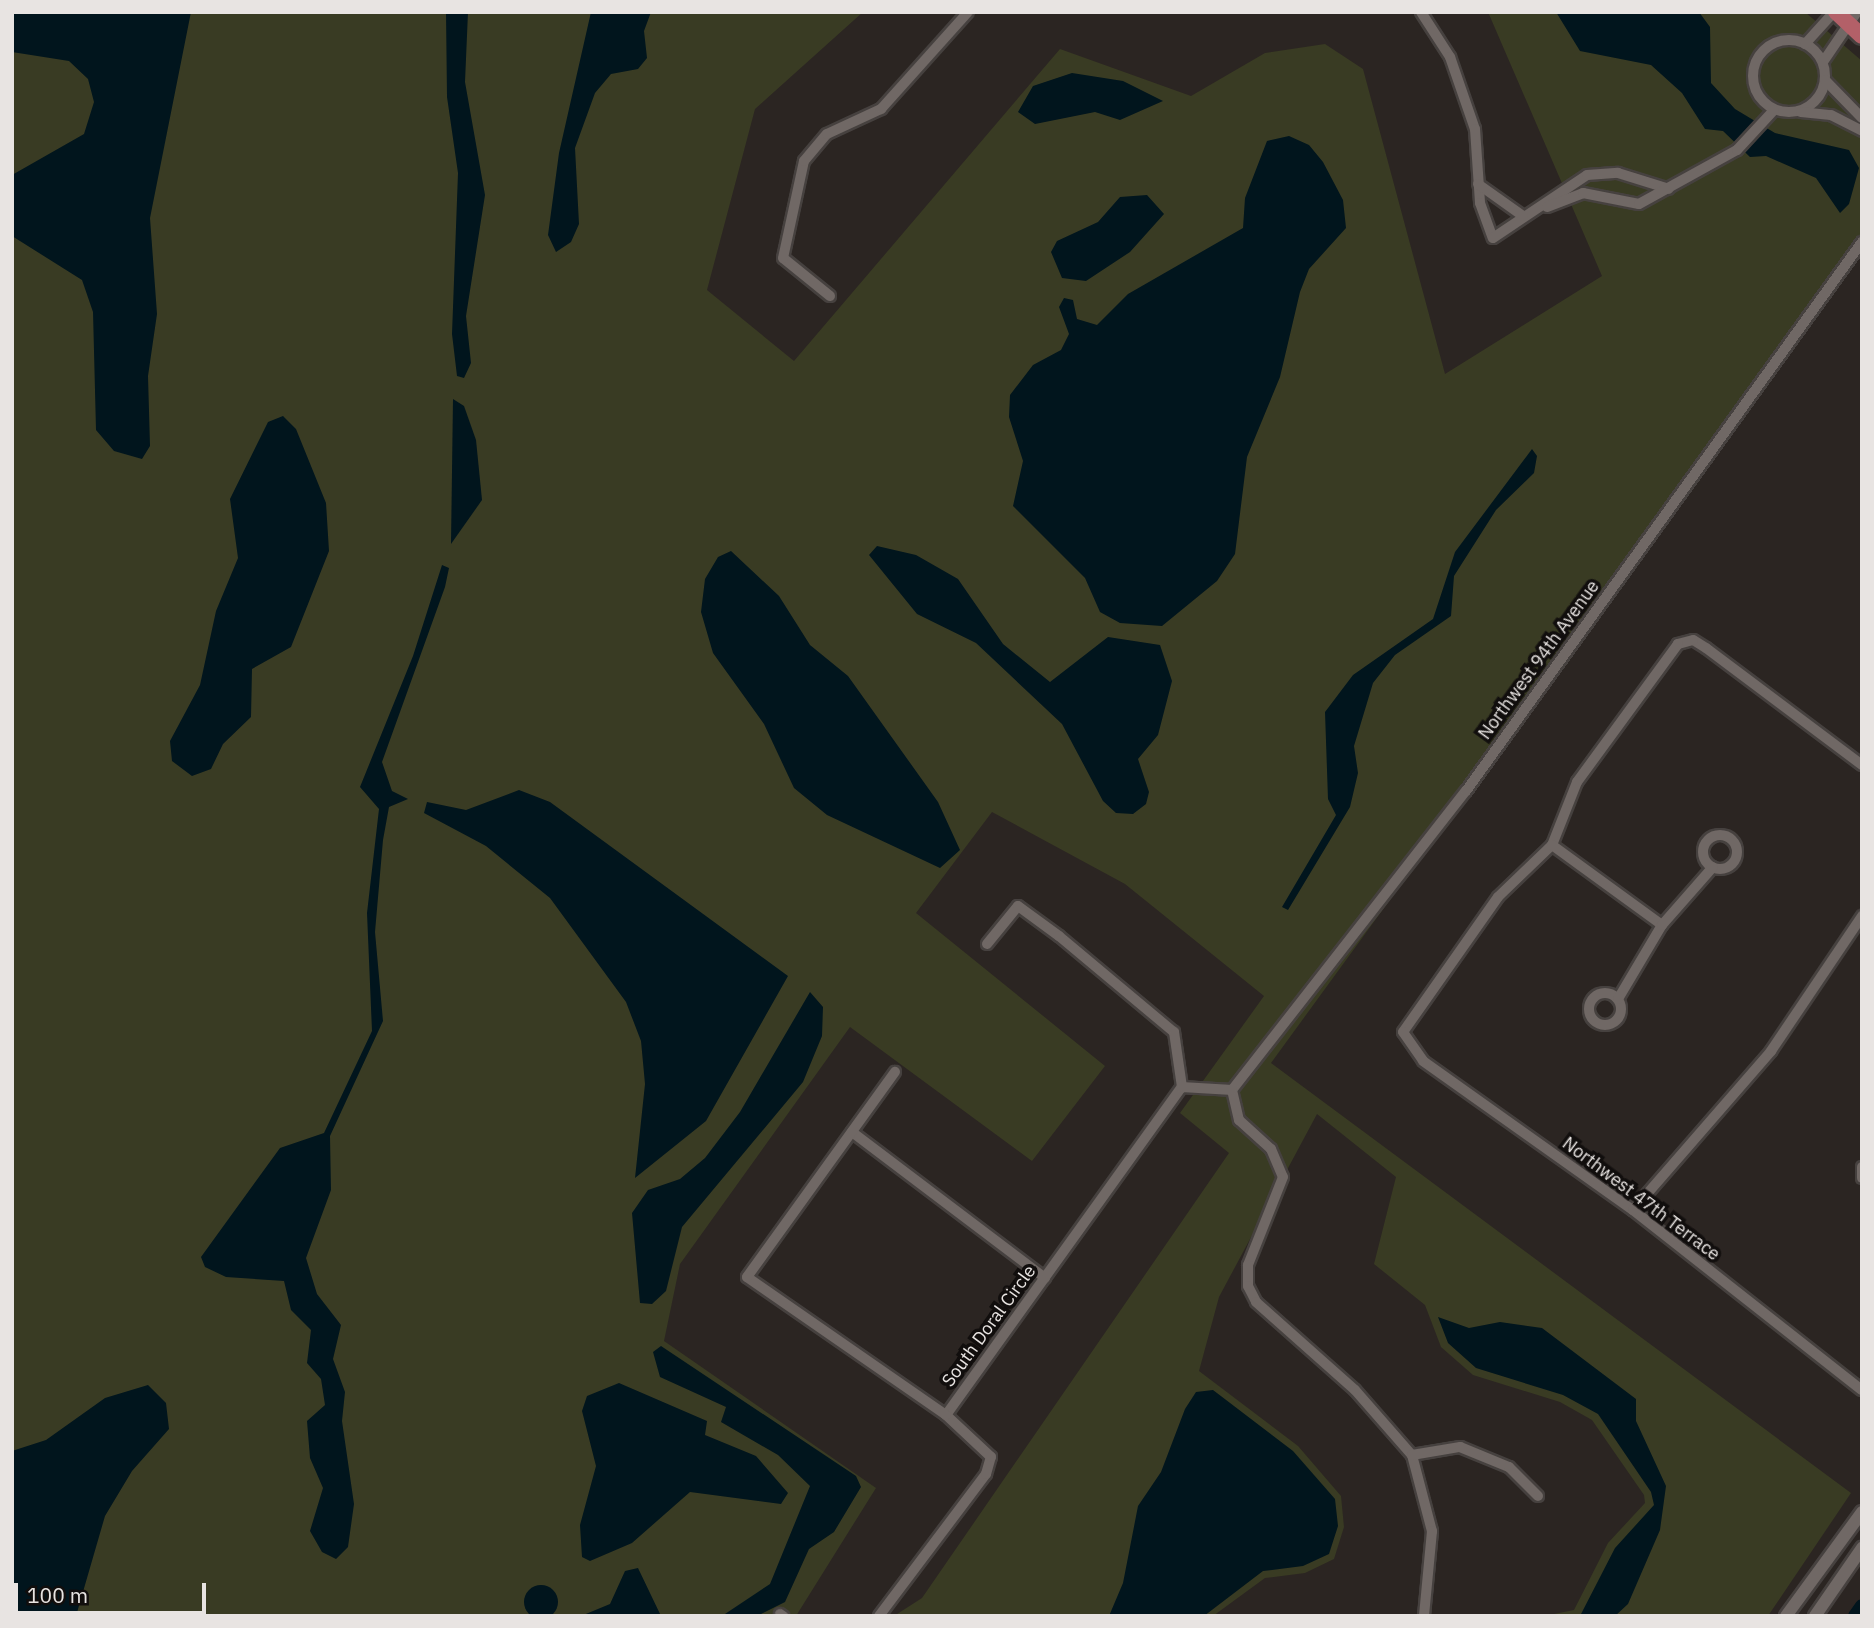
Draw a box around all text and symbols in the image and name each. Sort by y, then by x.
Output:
street label: Northwest 94th Avenue [1474,576,1604,744]
street label: Northwest 47th Terrace [1558,1133,1724,1265]
street label: South Doral Circle [938,1261,1040,1391]
scale bar [18,1568,210,1612]
text: 100 m [27,1581,88,1609]

